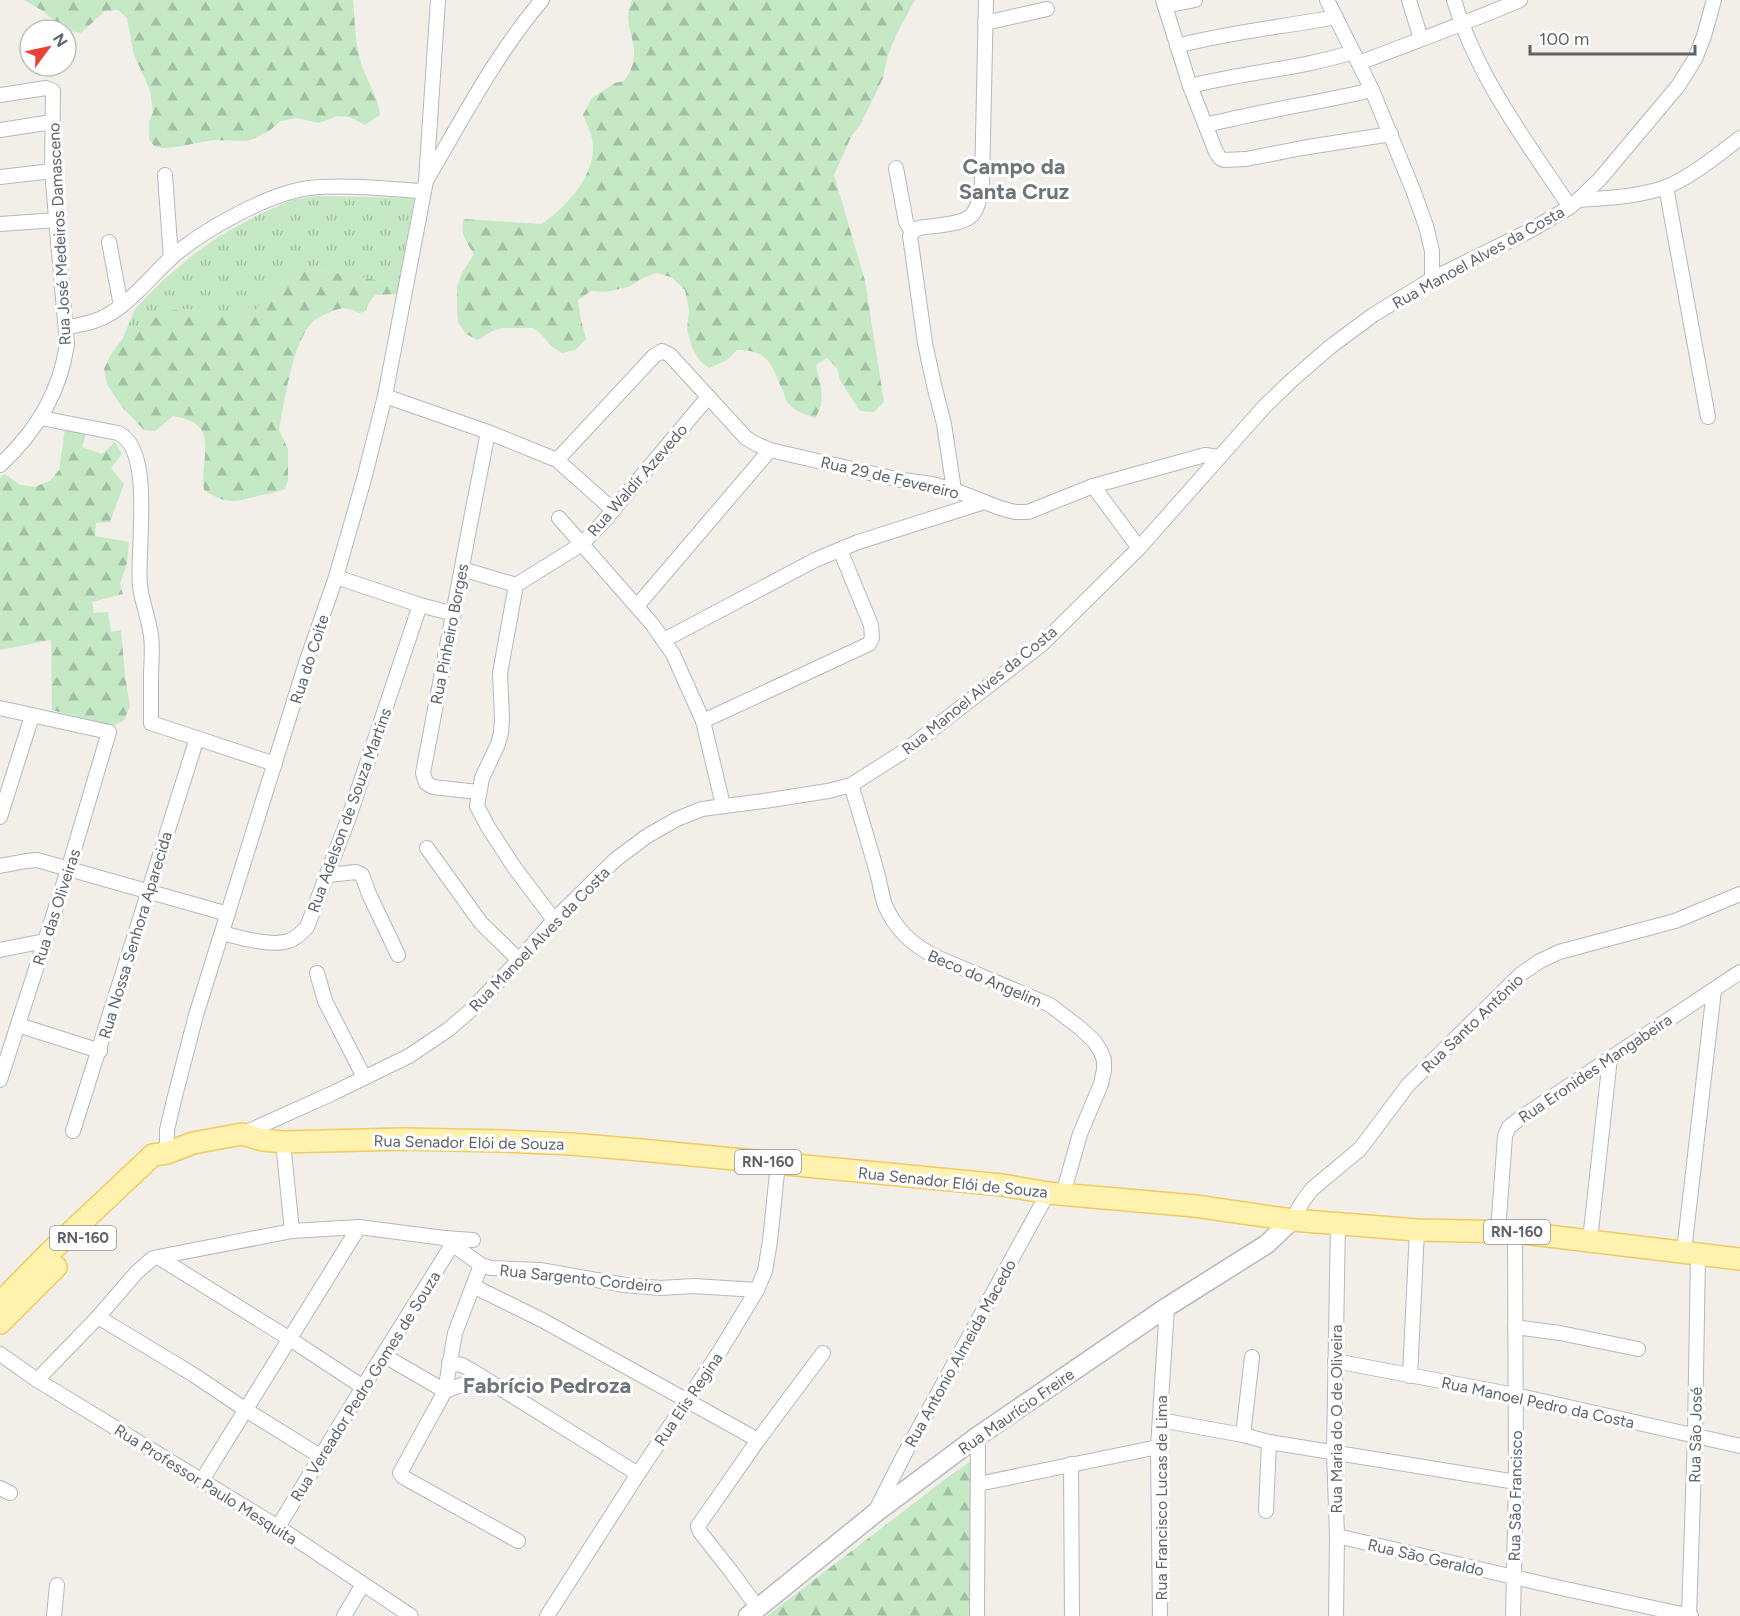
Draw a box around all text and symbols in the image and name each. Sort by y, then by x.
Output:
north arrow [18,18,78,78]
scale bar [1530,18,1695,56]
text: 100 m [1539,28,1589,50]
text: N [49,30,71,50]
street label: Rua José Medeiros Damasceno [44,122,75,346]
district label: Campo da Santa Cruz [959,153,1069,205]
street label: Rua Manoel Alves da Costa [1389,202,1568,313]
street label: Rua Waldir Azevedo [583,420,691,540]
street label: Rua 29 de Fevereiro [819,452,961,503]
street label: Rua Pinheiro Borges [427,562,472,706]
street label: Rua do Coite [286,612,333,706]
street label: Rua Manoel Alves da Costa [898,622,1061,759]
street label: Rua Adelson de Souza Martins [304,705,395,915]
street label: Rua Nossa Senhora Aparecida [95,829,176,1041]
street label: Rua das Oliveiras [29,847,84,968]
street label: Rua Manoel Alves da Costa [465,863,613,1016]
street label: Beco do Angelim [925,946,1045,1011]
street label: Rua Santo Antônio [1417,970,1527,1077]
street label: Rua Eronides Mangabeira [1515,1010,1676,1127]
street label: Rua Senador Elói de Souza [373,1131,565,1154]
road number: RN-160 [735,1150,801,1174]
street label: Rua Senador Elói de Souza [857,1163,1049,1202]
road number: RN-160 [1484,1220,1550,1244]
road number: RN-160 [50,1226,116,1250]
street label: Rua Antonio Almeida Macedo [901,1256,1020,1450]
street label: Rua Sargento Cordeiro [499,1261,663,1296]
street label: Rua Vereador Pedro Gomes de Souza [286,1268,444,1505]
street label: Rua Maria do O de Oliveira [1327,1325,1346,1513]
street label: Rua Elis Regina [650,1349,727,1449]
street label: Rua Maurício Freire [955,1364,1078,1458]
district label: Fabrício Pedroza [463,1372,631,1399]
street label: Rua Manoel Pedro da Costa [1440,1373,1636,1432]
street label: Rua São José [1685,1387,1706,1483]
street label: Rua Francisco Lucas de Lima [1152,1395,1171,1601]
street label: Rua Professor Paulo Mesquita [111,1420,301,1549]
street label: Rua São Francisco [1505,1430,1526,1562]
street label: Rua São Geraldo [1366,1535,1486,1580]

